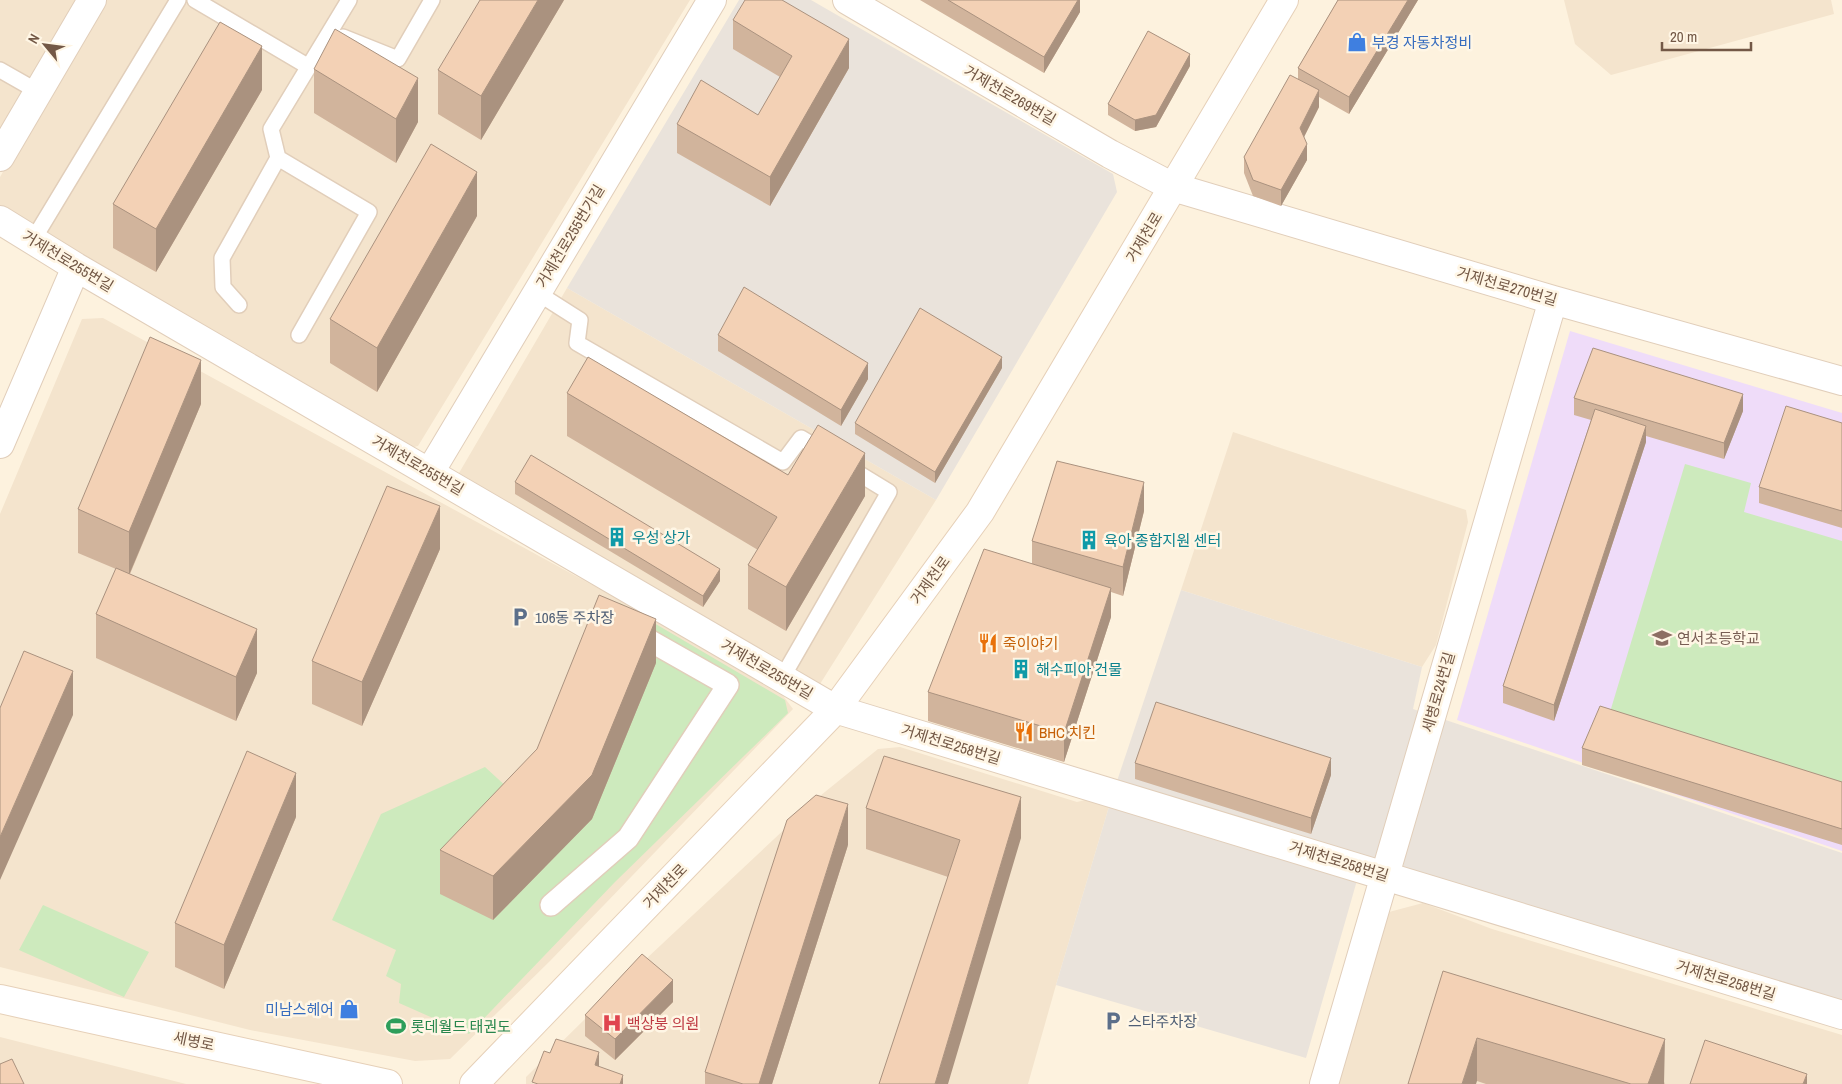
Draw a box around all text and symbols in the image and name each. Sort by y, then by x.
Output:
north arrow [20,20,70,70]
scale bar [1662,20,1751,52]
text: 20 m [1670,26,1697,47]
text: N [24,31,44,47]
shop icon: 부경 자동차정비 [1346,31,1368,53]
place label: 부경 자동차정비 [1372,32,1472,53]
street label: 거제천로269번길 [960,60,1060,130]
street label: 거제천로255번가길 [531,180,609,292]
street label: 거제천로 [1121,208,1167,266]
street label: 거제천로255번길 [18,225,118,297]
street label: 거제천로270번길 [1454,262,1560,310]
street label: 거제천로255번길 [368,430,468,500]
building icon: 우성 상가 [606,526,628,548]
place label: 우성 상가 [632,527,691,548]
building icon: 육아 종합지원 센터 [1078,529,1100,551]
place label: 육아 종합지원 센터 [1104,530,1221,551]
street label: 거제천로 [905,551,955,609]
parking icon: 106동 주차장 [509,606,531,628]
place label: 106동 주차장 [535,607,614,628]
school or university icon: 연서초등학교 [1651,627,1673,649]
place label: 연서초등학교 [1677,628,1760,649]
restaurant icon: 죽이야기 [977,632,999,654]
place label: 죽이야기 [1003,633,1058,654]
street label: 거제천로255번길 [717,634,817,704]
street label: 세병로24번길 [1417,649,1459,735]
building icon: 해수피아 건물 [1010,658,1032,680]
place label: 해수피아 건물 [1036,659,1122,680]
street label: 거제천로258번길 [899,719,1003,769]
restaurant icon: BHC 치킨 [1013,721,1035,743]
place label: BHC 치킨 [1039,722,1096,743]
street label: 거제천로258번길 [1287,836,1391,886]
street label: 거제천로 [638,859,692,913]
street label: 거제천로258번길 [1674,955,1778,1005]
shop icon: 미남스헤어 [338,998,360,1020]
place label: 미남스헤어 [265,999,334,1020]
parking icon: 스타주차장 [1102,1010,1124,1032]
place label: 스타주차장 [1128,1011,1197,1032]
hospital icon: 백상붕 의원 [601,1012,623,1034]
place label: 백상붕 의원 [627,1013,699,1034]
sports icon: 롯데월드 태권도 [385,1015,407,1037]
place label: 롯데월드 태권도 [411,1016,511,1037]
street label: 세병로 [172,1026,216,1056]

